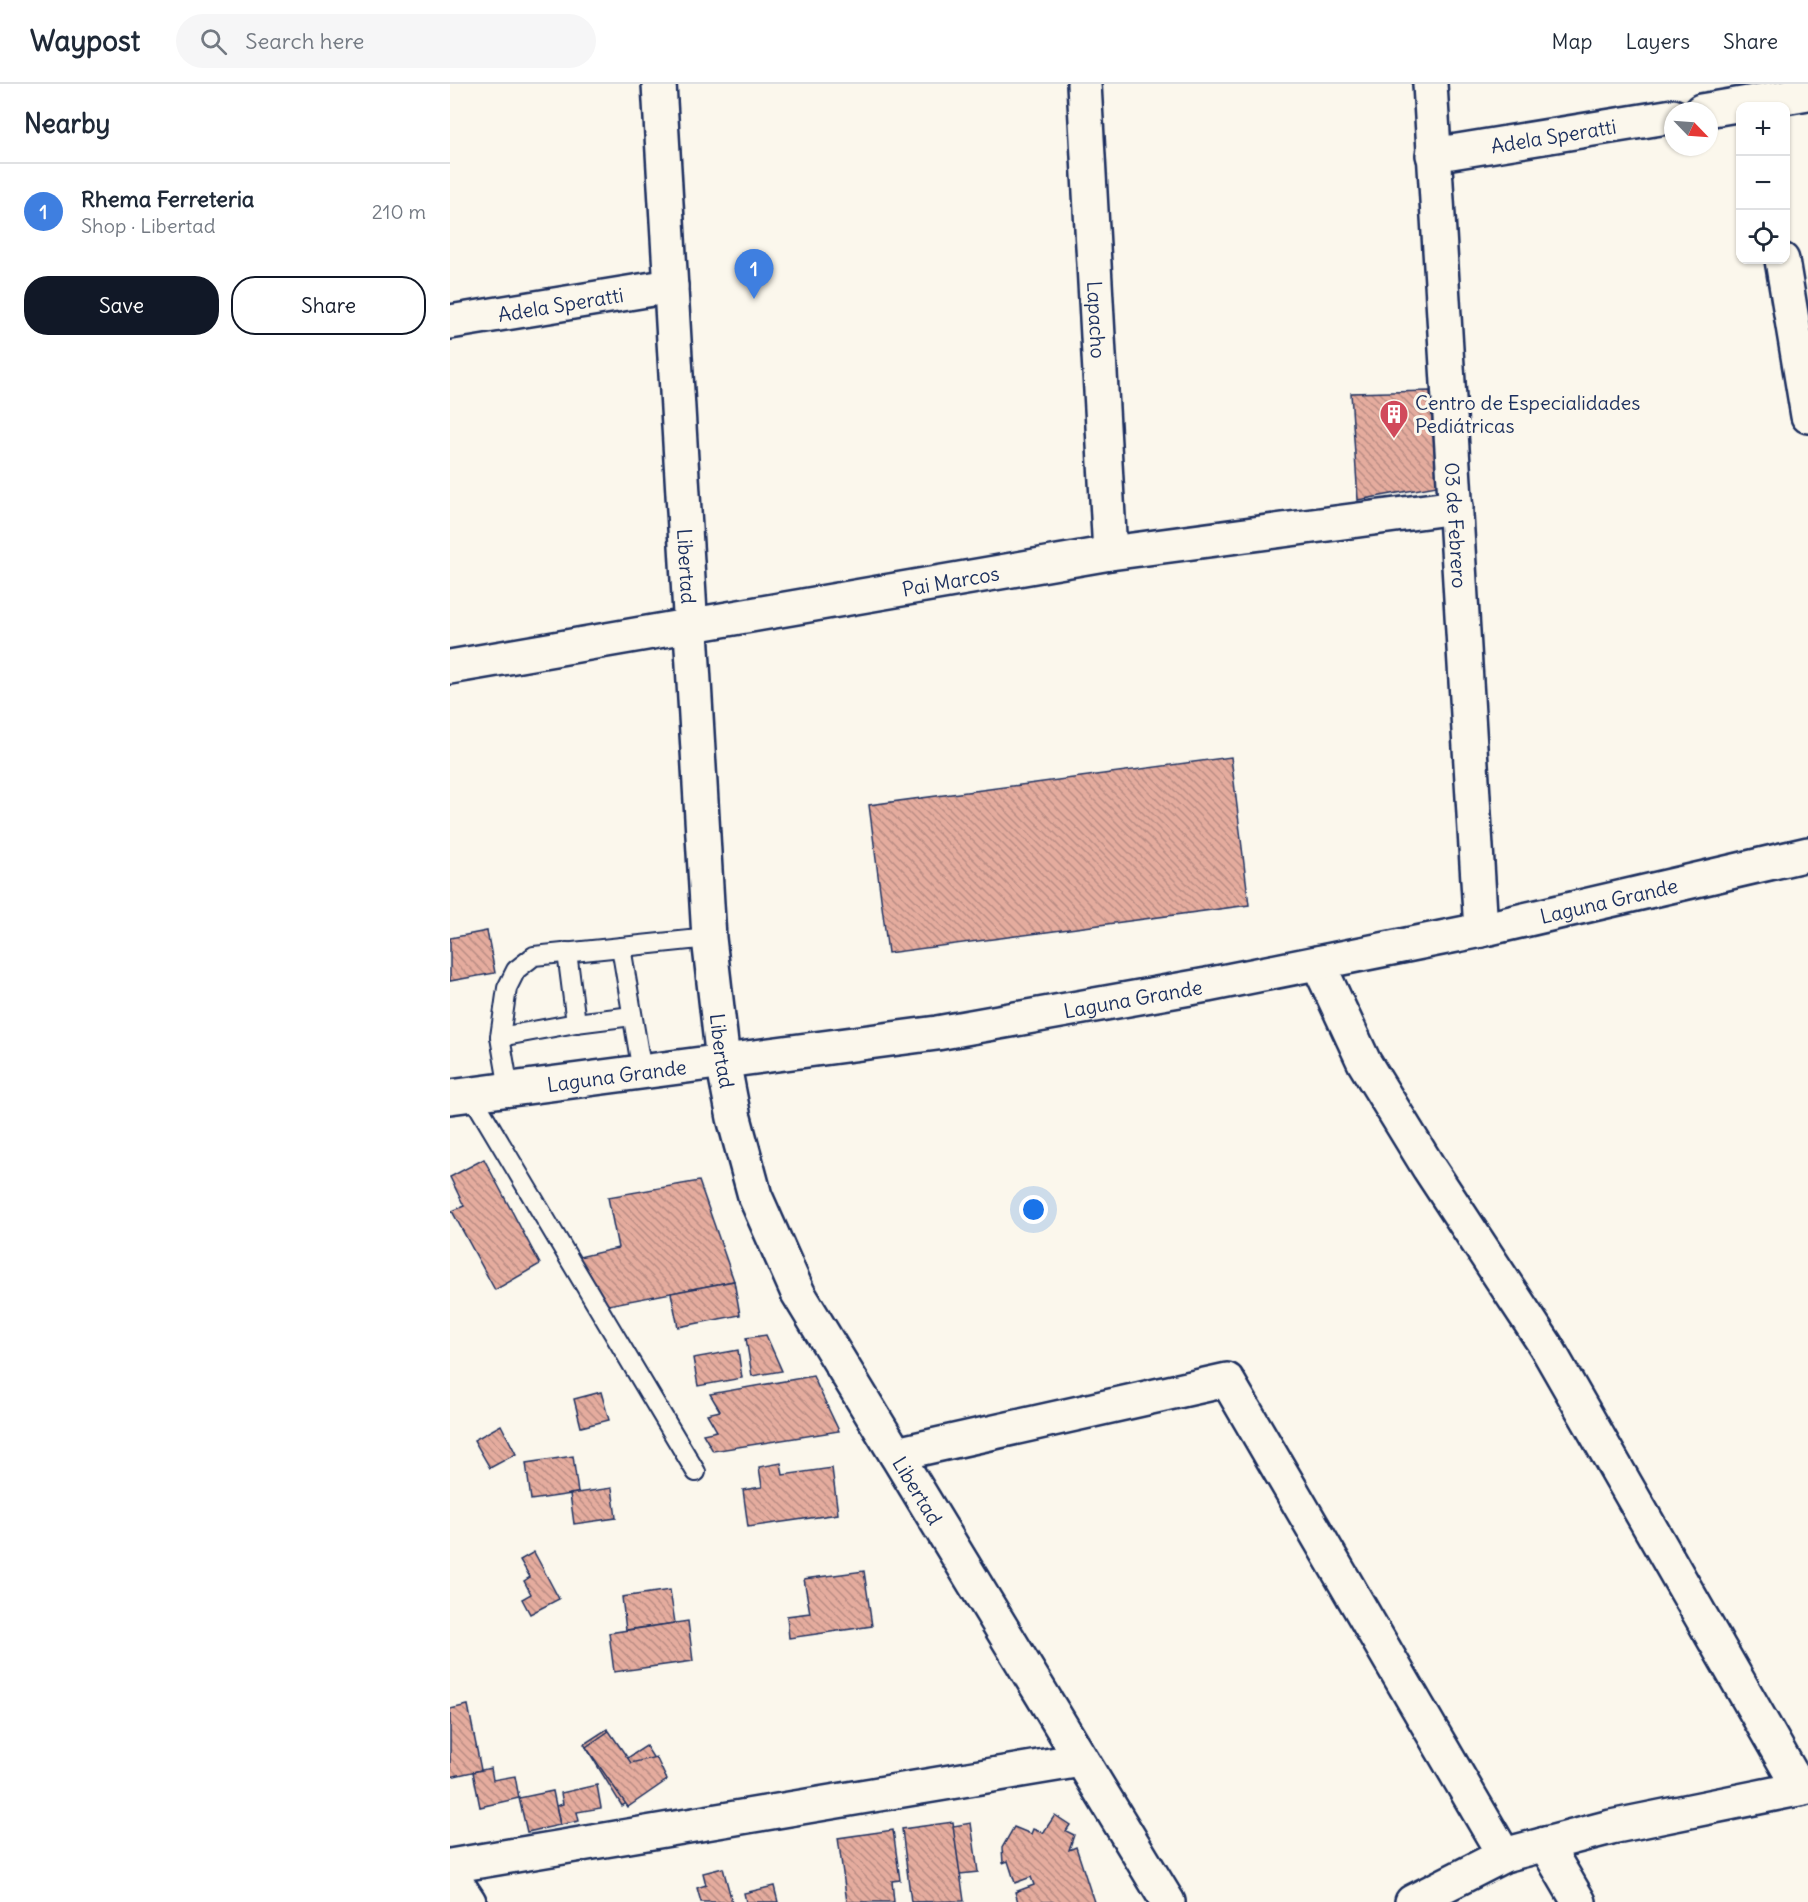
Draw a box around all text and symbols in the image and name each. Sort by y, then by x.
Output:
search box [176,14,596,68]
text: Waypost [30,23,140,59]
icon: search [197,25,230,58]
text: Search here [245,27,364,55]
text: Map [1552,28,1592,55]
text: Layers [1625,28,1690,55]
text: Share [1723,28,1778,55]
north arrow [1664,102,1718,156]
map controls [1736,102,1790,264]
button: + [1736,102,1790,156]
text: Nearby [24,107,110,140]
street label: Adela Speratti [1489,113,1618,158]
button: − [1736,156,1790,210]
text: Rhema Ferreteria [81,185,254,213]
text: 1 [40,199,47,224]
text: 210 m [372,199,426,224]
button: locate [1736,210,1790,264]
text: Shop · Libertad [81,213,215,238]
pin: 1 [734,250,774,299]
button: Save [24,276,219,335]
button: Share [231,276,426,335]
street label: Lapacho [1082,280,1112,359]
street label: Adela Speratti [496,281,625,327]
place label: Centro de Especialidades Pediátricas [1415,390,1640,438]
building icon: Centro de Especialidades Pediátricas [1378,398,1410,440]
street label: 03 de Febrero [1440,461,1473,589]
street label: Libertad [673,528,702,605]
street label: Pai Marcos [900,560,1001,601]
street label: Laguna Grande [1537,872,1680,928]
street label: Laguna Grande [1061,974,1204,1023]
street label: Libertad [705,1012,741,1090]
street label: Laguna Grande [545,1054,688,1097]
your location [1019,1195,1048,1224]
street label: Libertad [888,1452,948,1529]

